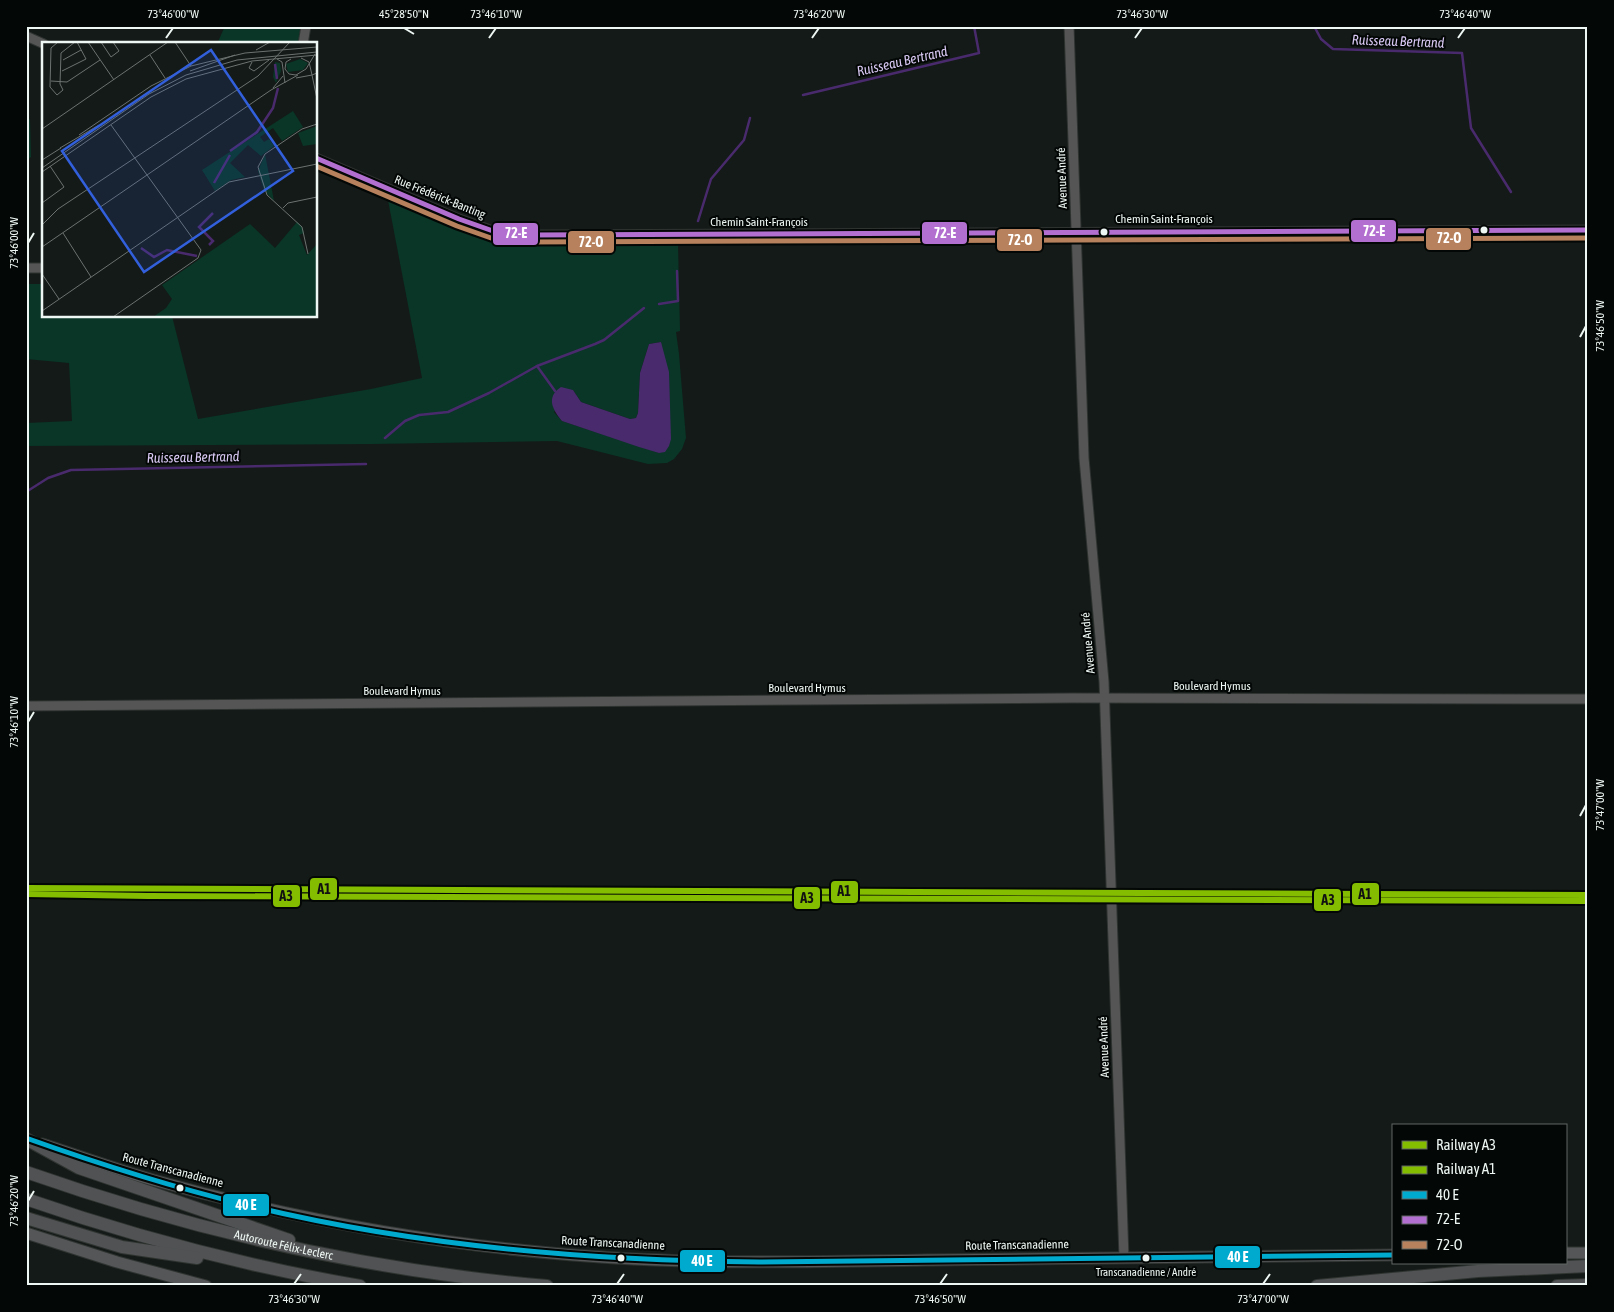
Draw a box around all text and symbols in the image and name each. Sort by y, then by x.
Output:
text: 73°46'00"W [147,7,199,21]
text: 45°28'50"N [379,7,429,21]
text: 73°46'10"W [470,7,522,21]
text: 73°46'20"W [793,7,845,21]
text: 73°46'30"W [1116,7,1168,21]
text: 73°46'40"W [1439,7,1491,21]
water label: Ruisseau Bertrand [1351,31,1445,51]
inset map [42,42,318,318]
water label: Ruisseau Bertrand [855,43,949,79]
street label: Avenue André [1054,147,1070,209]
street label: Rue Frédérick-Banting [392,172,488,222]
street label: Chemin Saint-François [1115,212,1213,226]
street label: Chemin Saint-François [710,215,808,229]
text: 73°46'00"W [7,217,21,269]
line badge: 72-E [1350,219,1397,243]
line badge: 72-E [921,221,968,245]
line badge: 72-E [492,222,539,246]
text: 72-E [1363,223,1385,239]
text: 72-E [505,225,527,241]
text: 72-E [934,225,956,241]
unlabelled marker [1479,225,1489,235]
unlabelled marker [1099,227,1109,237]
line badge: 72-O [1425,227,1472,251]
line badge: 72-O [996,228,1043,252]
line badge: 72-O [567,230,615,254]
text: 72-O [1437,230,1461,246]
text: 72-O [1008,232,1032,248]
text: 72-O [579,234,603,250]
text: 73°46'50"W [1593,300,1607,352]
water label: Ruisseau Bertrand [146,448,240,466]
street label: Avenue André [1078,612,1098,674]
street label: Boulevard Hymus [1173,679,1251,693]
street label: Boulevard Hymus [768,681,846,695]
street label: Boulevard Hymus [363,684,441,698]
text: 73°46'10"W [7,696,21,748]
text: 73°47'00"W [1593,779,1607,831]
line badge: A1 [309,877,338,901]
line badge: A1 [830,880,859,904]
text: A1 [316,881,331,897]
line badge: A1 [1351,882,1380,906]
text: A1 [836,883,851,899]
line badge: A3 [272,884,301,908]
line badge: A3 [793,886,821,910]
text: A1 [1357,886,1372,902]
text: A3 [278,888,293,904]
line badge: A3 [1313,888,1342,912]
text: A3 [799,890,814,906]
text: A3 [1320,892,1335,908]
street label: Avenue André [1096,1016,1112,1078]
legend [1392,1124,1566,1264]
text: Railway A3 [1436,1136,1496,1153]
street label: Route Transcanadienne [121,1150,225,1190]
text: Railway A1 [1436,1160,1496,1177]
text: 73°46'20"W [7,1175,21,1227]
unlabelled marker [175,1183,185,1193]
text: 40 E [1436,1186,1459,1203]
line badge: 40 E [222,1193,270,1217]
text: 40 E [234,1197,257,1213]
text: 72-E [1436,1210,1461,1227]
street label: Autoroute Félix-Leclerc [233,1227,335,1263]
street label: Route Transcanadienne [561,1233,665,1253]
text: 72-O [1436,1236,1463,1253]
street label: Route Transcanadienne [965,1237,1069,1253]
line badge: 40 E [1214,1245,1261,1269]
line badge: 40 E [679,1249,726,1273]
text: 40 E [1226,1249,1249,1265]
unlabelled marker [616,1253,626,1263]
text: 40 E [690,1253,713,1269]
marker: Transcanadienne / André [1141,1253,1151,1263]
place label: Transcanadienne / André [1096,1266,1196,1278]
text: 73°46'30"W [268,1292,320,1306]
text: 73°46'40"W [591,1292,643,1306]
text: 73°46'50"W [914,1292,966,1306]
text: 73°47'00"W [1237,1292,1289,1306]

